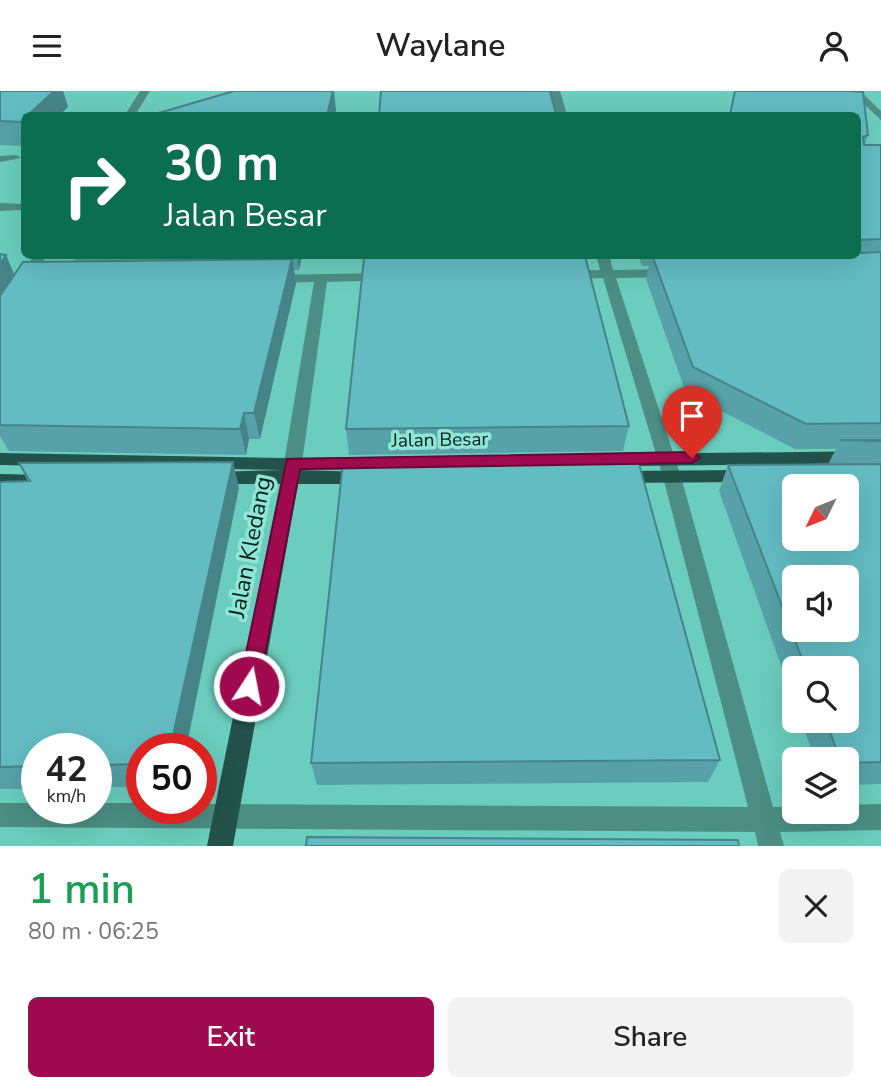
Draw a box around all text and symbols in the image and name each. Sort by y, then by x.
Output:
text: Waylane [376,24,505,67]
icon: menu [28,27,66,65]
icon: person [815,27,853,65]
text: 30 m [164,130,279,197]
icon: right [49,140,140,231]
text: Jalan Besar [164,194,327,237]
pin [662,386,722,458]
icon: arrive [673,397,711,435]
street label: Jalan Besar [390,426,489,454]
street label: Jalan Kledang [221,474,279,621]
north arrow [782,474,859,551]
map controls [782,474,859,824]
button: sound [782,565,859,642]
position arrow [212,649,286,723]
button: search [782,656,859,733]
speed limit sign: 50 [126,733,217,824]
text: 42 [45,746,88,793]
button: layers [782,747,859,824]
text: km/h [47,784,86,808]
text: 1 min [28,861,135,918]
button: close [779,869,853,943]
text: 80 m · 06:25 [28,916,159,947]
button: Exit [28,997,434,1077]
button: Share [448,997,853,1077]

